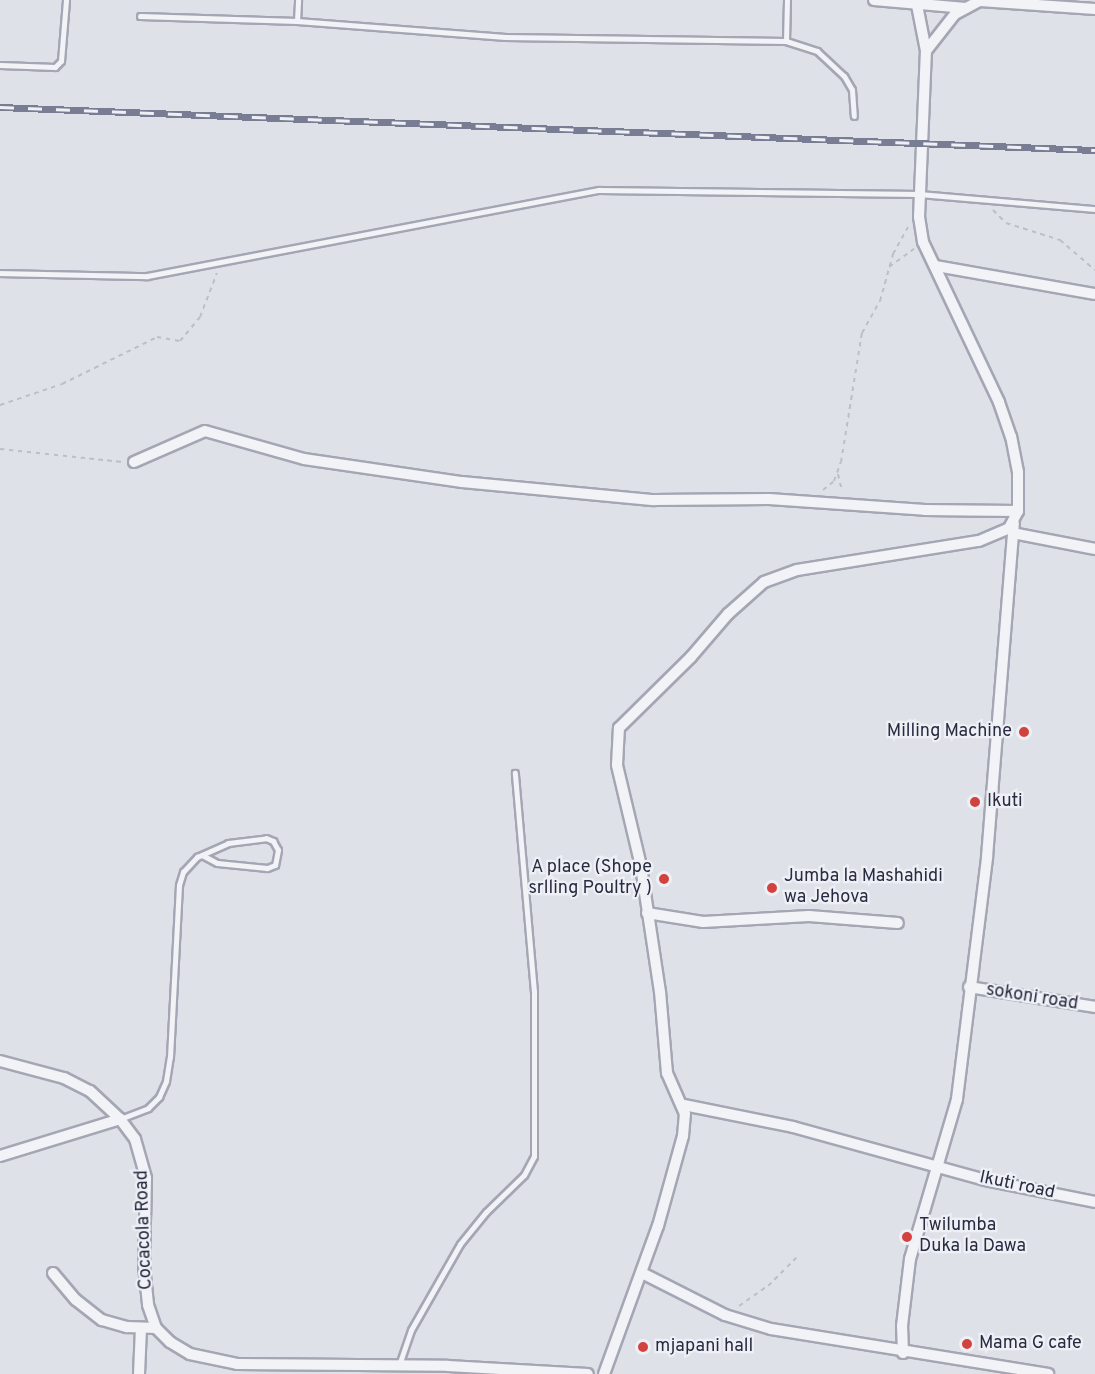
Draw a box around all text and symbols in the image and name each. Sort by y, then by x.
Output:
place label: Milling Machine [887,721,1012,743]
marker: Milling Machine [1017,725,1031,739]
place label: Ikuti [987,791,1023,813]
marker: Ikuti [968,795,982,809]
place label: A place (Shope srlling Poultry ) [528,858,652,900]
place label: Jumba la Mashahidi wa Jehova [784,867,943,910]
marker: A place (Shope srlling Poultry ) [657,872,671,886]
marker: Jumba la Mashahidi wa Jehova [765,881,779,895]
street label: sokoni road [984,980,1080,1016]
street label: Ikuti road [977,1167,1057,1205]
street label: Cocacola Road [132,1170,158,1290]
place label: Twilumba Duka la Dawa [919,1216,1026,1258]
marker: Twilumba Duka la Dawa [900,1230,914,1244]
place label: Mama G cafe [979,1333,1082,1355]
place label: mjapani hall [655,1336,753,1358]
marker: Mama G cafe [960,1337,974,1351]
marker: mjapani hall [636,1340,650,1354]

